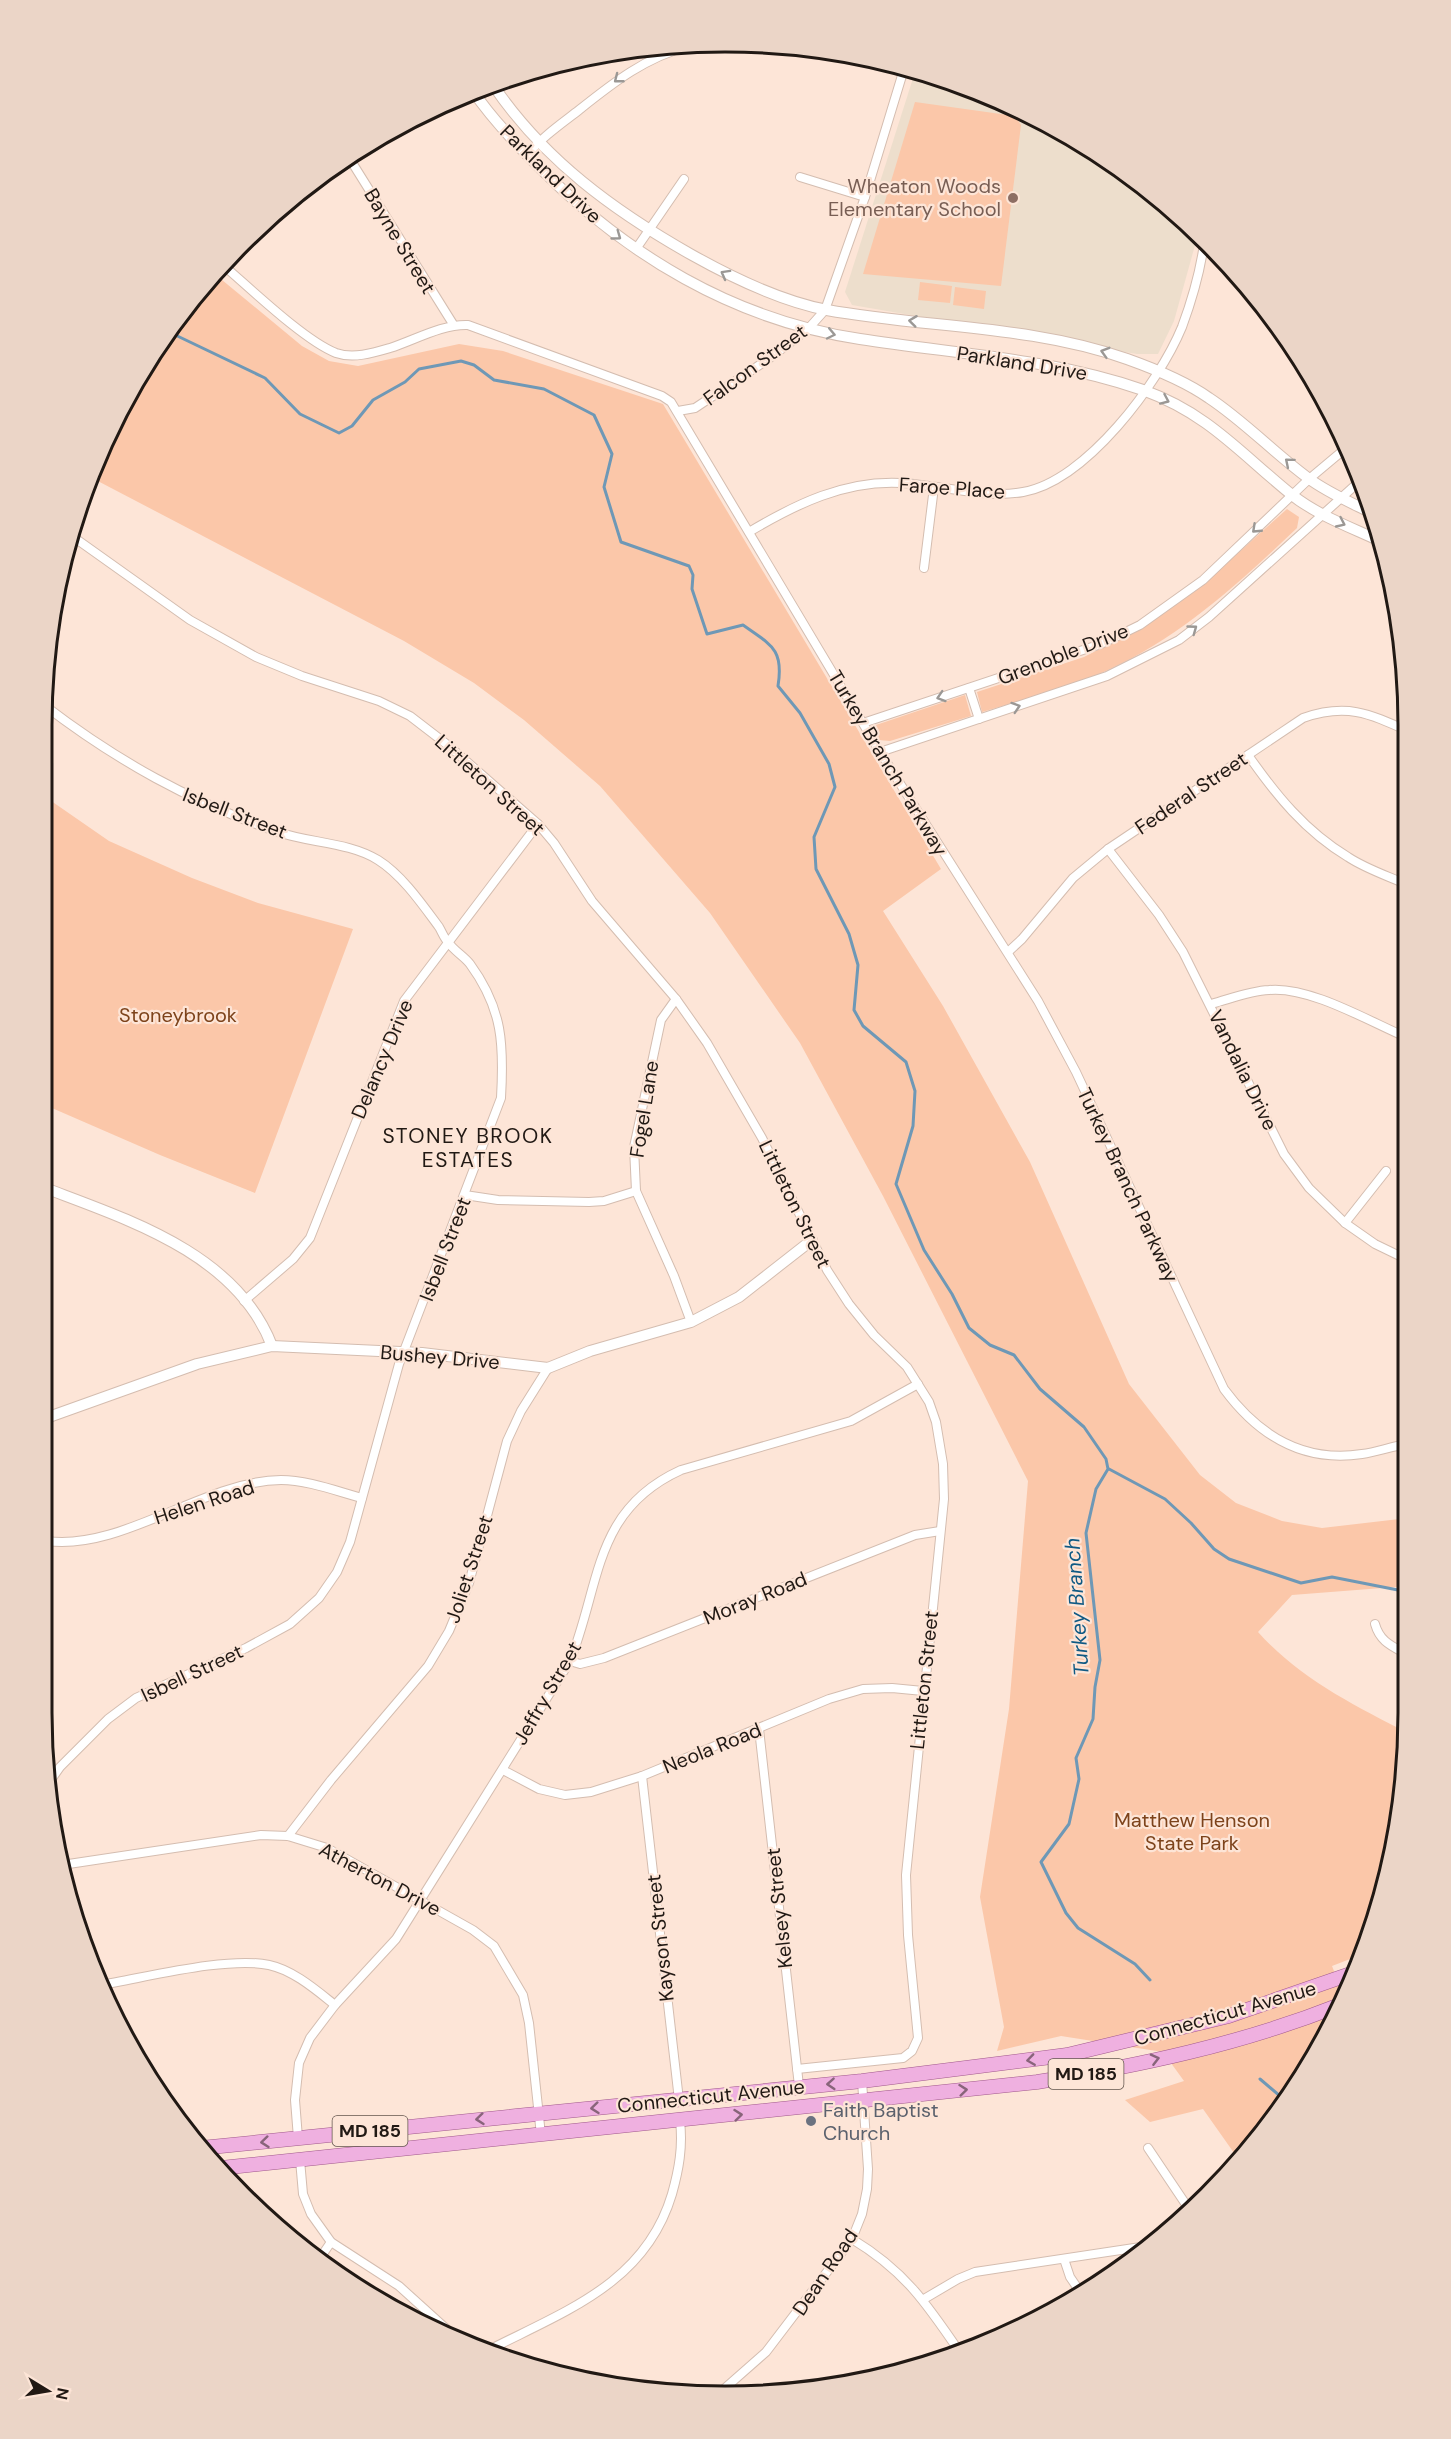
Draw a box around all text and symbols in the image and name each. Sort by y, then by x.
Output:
one-way arrow [614,72,625,83]
street label: Parkland Drive [495,119,607,229]
place label: Wheaton Woods Elementary School [828,173,1001,222]
street label: Bayne Street [358,183,442,299]
marker: Wheaton Woods Elementary School [1006,191,1020,205]
one-way arrow [611,229,622,240]
one-way arrow [721,270,732,281]
one-way arrow [909,315,918,328]
street label: Falcon Street [698,318,812,411]
one-way arrow [826,326,836,339]
street label: Parkland Drive [955,340,1089,386]
one-way arrow [1101,347,1111,360]
one-way arrow [1159,392,1170,404]
one-way arrow [1285,459,1296,470]
street label: Faroe Place [898,471,1006,505]
one-way arrow [1335,516,1346,528]
one-way arrow [1253,522,1264,533]
street label: Grenoble Drive [994,617,1132,691]
one-way arrow [1187,625,1198,636]
street label: Turkey Branch Parkway [822,665,954,861]
one-way arrow [936,690,947,703]
one-way arrow [1010,702,1021,714]
street label: Littleton Street [430,729,551,841]
street label: Federal Street [1130,746,1252,840]
street label: Isbell Street [179,781,291,845]
street label: Delancy Drive [345,995,419,1123]
park label: Stoneybrook [119,1002,237,1028]
street label: Vandalia Drive [1203,1005,1283,1135]
street label: Fogel Lane [624,1059,664,1159]
street label: Turkey Branch Parkway [1071,1083,1185,1287]
district label: STONEY BROOK ESTATES [382,1122,554,1174]
street label: Littleton Street [753,1136,837,1272]
street label: Isbell Street [413,1193,477,1305]
street label: Bushey Drive [379,1339,501,1375]
street label: Helen Road [150,1474,258,1530]
street label: Joliet Street [439,1512,499,1626]
water label: Turkey Branch [1058,1537,1096,1677]
street label: Moray Road [699,1565,811,1631]
street label: Littleton Street [904,1609,944,1751]
street label: Jeffry Street [507,1636,587,1750]
street label: Isbell Street [137,1638,247,1708]
street label: Neola Road [659,1716,765,1780]
park label: Matthew Henson State Park [1114,1807,1270,1856]
street label: Atherton Drive [315,1836,445,1922]
street label: Kelsey Street [760,1846,798,1970]
street label: Kayson Street [640,1873,680,2003]
street label: Connecticut Avenue [1131,1975,1319,2051]
one-way arrow [1026,2053,1036,2065]
one-way arrow [1150,2054,1160,2067]
road number: MD 185 [1048,2059,1124,2089]
street label: Connecticut Avenue [616,2073,806,2119]
one-way arrow [826,2077,835,2090]
one-way arrow [958,2084,968,2097]
place label: Faith Baptist Church [823,2097,939,2146]
one-way arrow [591,2101,600,2114]
one-way arrow [734,2109,743,2122]
one-way arrow [475,2113,484,2125]
marker: Faith Baptist Church [804,2114,818,2128]
road number: MD 185 [332,2116,407,2146]
one-way arrow [260,2135,270,2148]
street label: Dean Road [786,2224,864,2320]
north arrow [18,2361,78,2421]
text: N [51,2386,74,2401]

